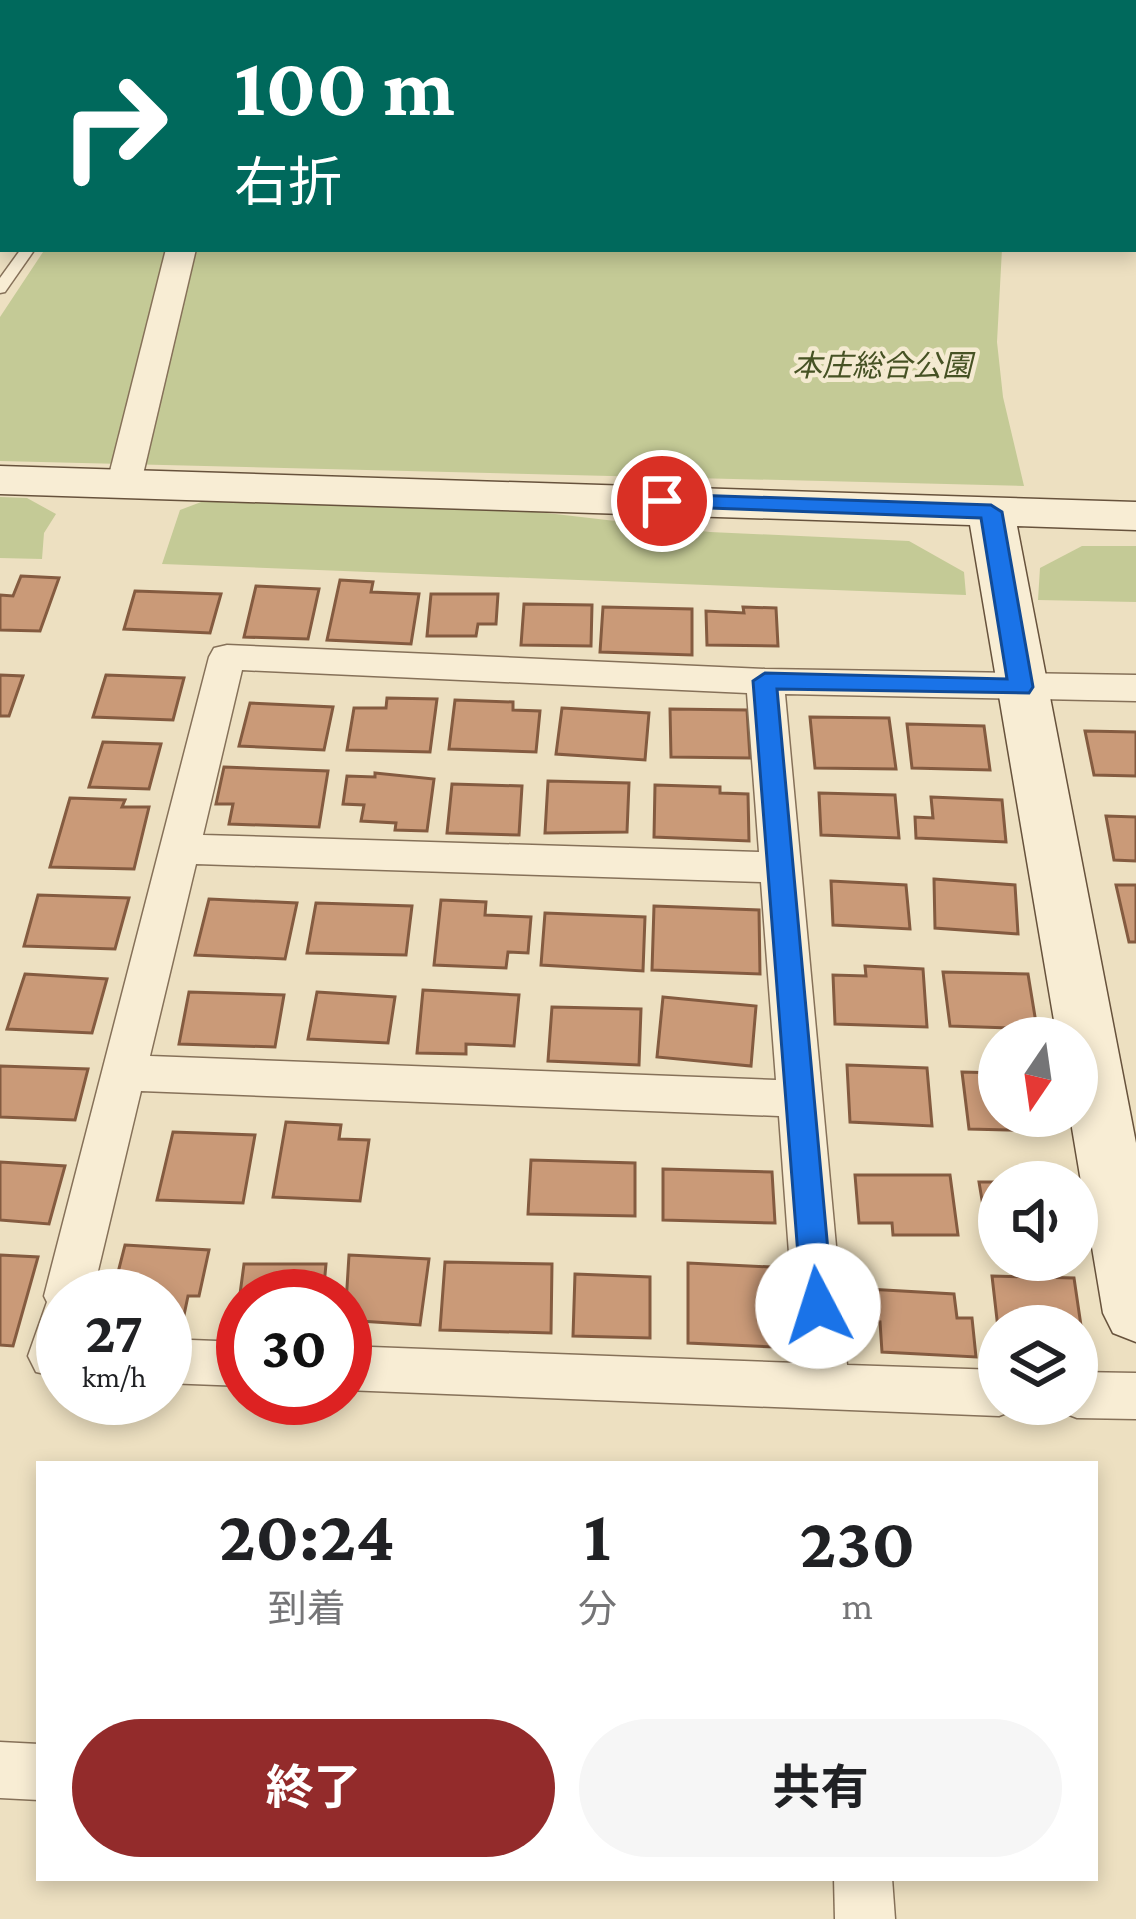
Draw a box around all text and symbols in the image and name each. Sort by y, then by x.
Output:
text: 100 m [234,40,455,133]
icon: right [36,48,192,204]
text: 右折 [234,153,342,213]
park label: 本庄総合公園 [792,349,976,382]
pin [611,450,713,552]
icon: arrive [629,468,695,534]
north arrow [978,1017,1098,1137]
map controls [978,1017,1098,1425]
button: sound [978,1161,1098,1281]
position arrow [755,1243,881,1369]
speed limit sign: 30 [216,1269,372,1425]
text: 27 [85,1298,143,1365]
button: layers [978,1305,1098,1425]
text: km/h [82,1360,146,1393]
text: 20:24 [219,1495,395,1575]
text: 1 [584,1495,611,1575]
text: 230 [800,1502,915,1582]
text: m [842,1584,873,1627]
text: 到着 [268,1587,346,1630]
text: 分 [578,1587,617,1630]
button: 終了 [72,1719,555,1857]
button: 共有 [579,1719,1062,1857]

